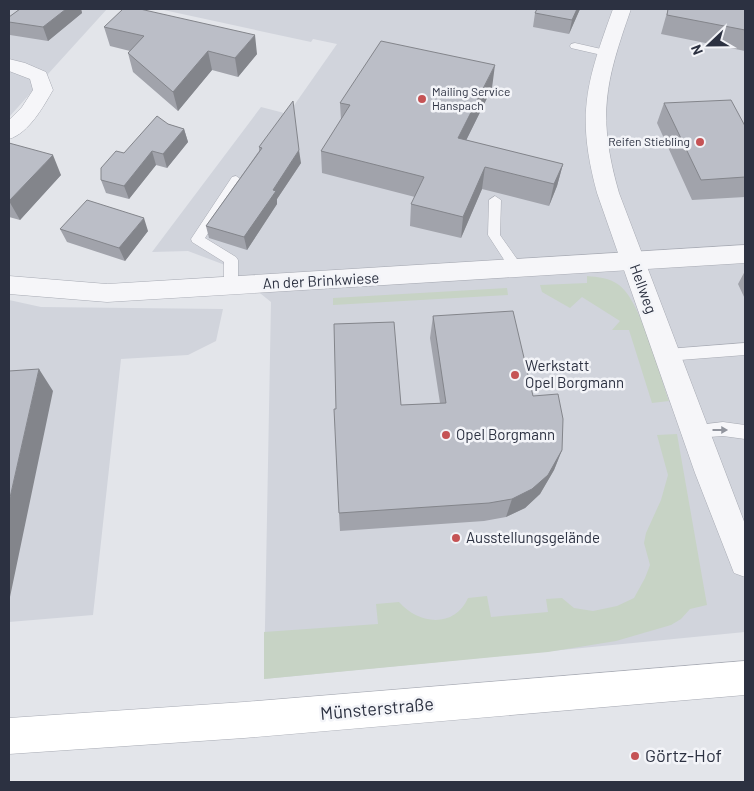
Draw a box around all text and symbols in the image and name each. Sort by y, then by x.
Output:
north arrow [684,20,734,70]
text: N [687,43,706,58]
place label: Mailing Service Hanspach [432,84,510,112]
marker: Mailing Service Hanspach [416,93,428,105]
place label: Reifen Stiebling [608,134,690,148]
marker: Reifen Stiebling [694,136,706,148]
street label: Hellweg [627,261,661,316]
street label: An der Brinkwiese [262,268,380,292]
place label: Werkstatt Opel Borgmann [525,356,624,391]
marker: Werkstatt Opel Borgmann [509,369,521,381]
place label: Opel Borgmann [456,425,555,443]
one-way arrow [712,426,728,434]
marker: Opel Borgmann [440,429,452,441]
place label: Ausstellungsgelände [466,528,600,546]
marker: Ausstellungsgelände [450,532,462,544]
street label: Münsterstraße [319,692,435,724]
place label: Görtz-Hof [645,744,722,766]
marker: Görtz-Hof [629,750,641,762]

